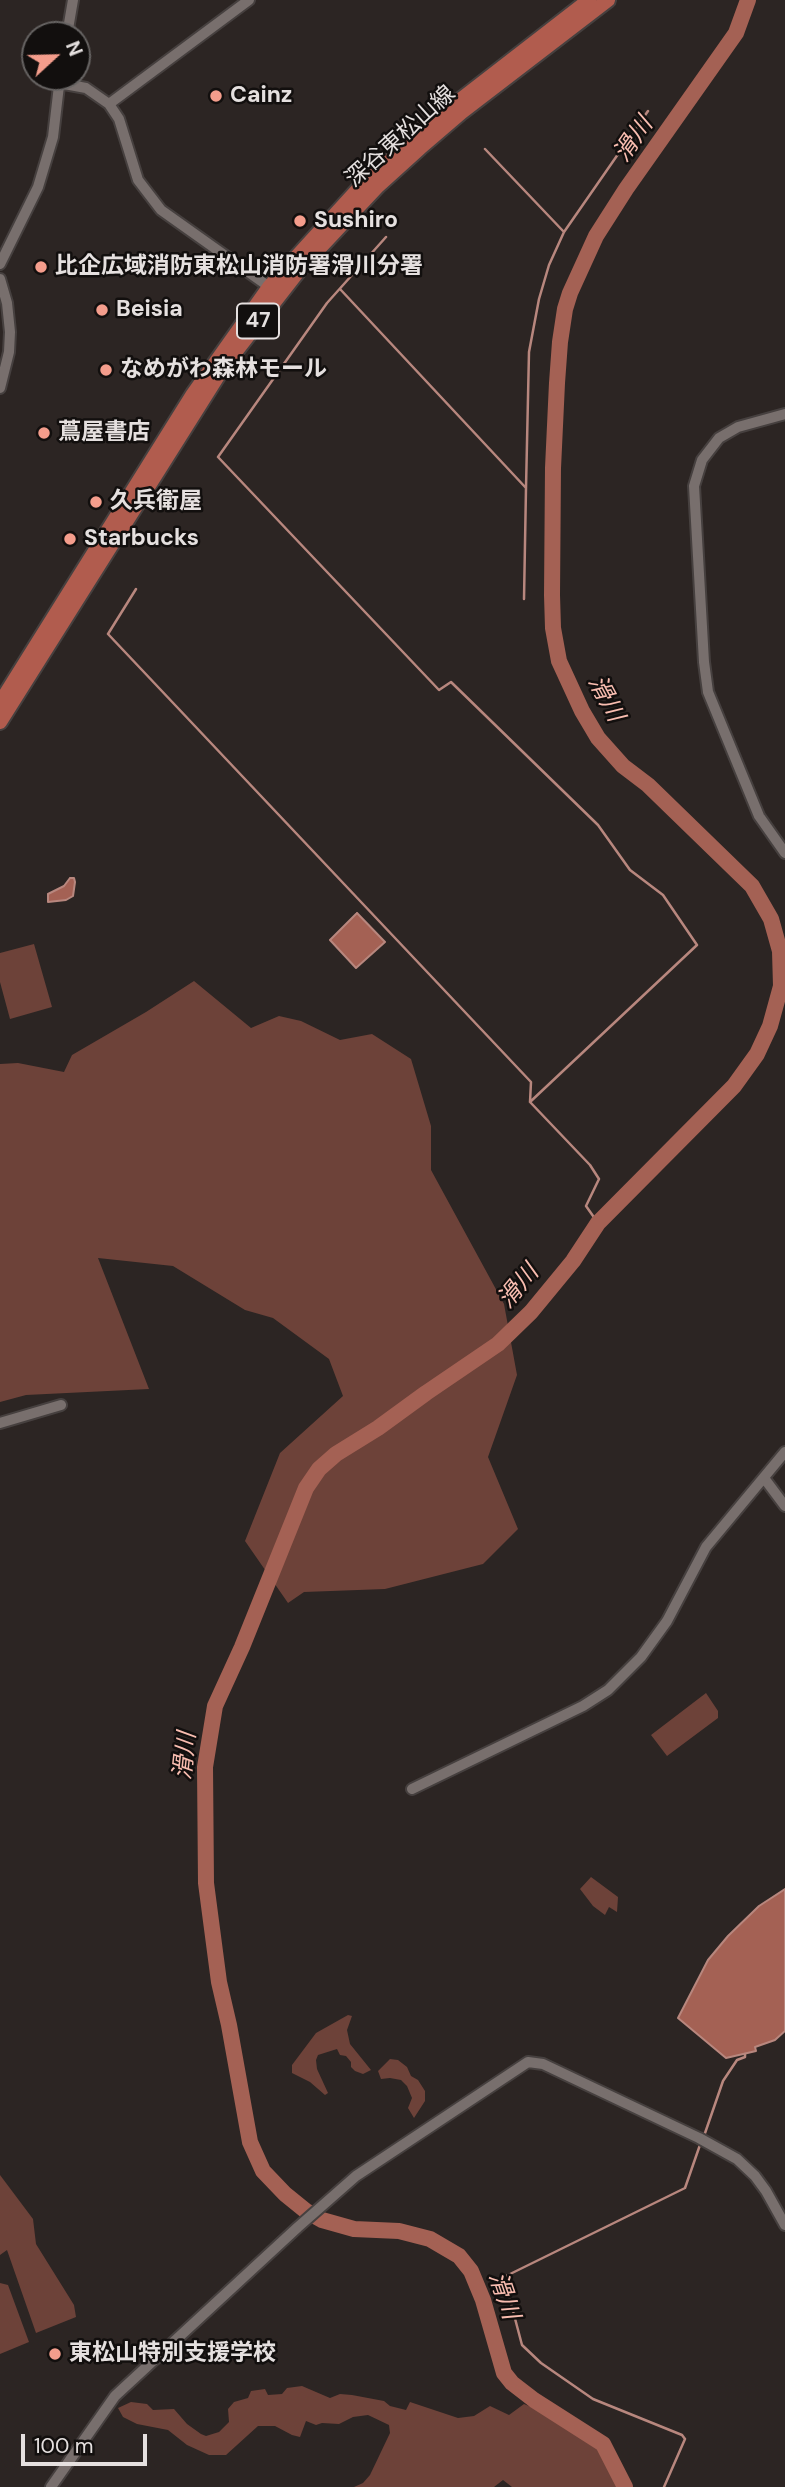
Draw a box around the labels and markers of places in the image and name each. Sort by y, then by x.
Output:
place label: Cainz [230,82,292,110]
marker: Cainz [208,88,224,104]
place label: Sushiro [314,207,398,235]
marker: Sushiro [292,213,308,229]
place label: 比企広域消防東松山消防署滑川分署 [55,253,423,281]
marker: 比企広域消防東松山消防署滑川分署 [33,259,49,275]
place label: Beisia [116,296,183,324]
marker: Beisia [94,302,110,318]
place label: なめがわ森林モール [120,356,327,384]
marker: なめがわ森林モール [98,362,114,378]
place label: 蔦屋書店 [58,419,150,447]
marker: 蔦屋書店 [36,425,52,441]
place label: 久兵衛屋 [110,488,202,516]
marker: 久兵衛屋 [88,494,104,510]
place label: Starbucks [84,525,199,553]
marker: Starbucks [62,531,78,547]
place label: 東松山特別支援学校 [69,2340,276,2368]
marker: 東松山特別支援学校 [47,2346,63,2362]

